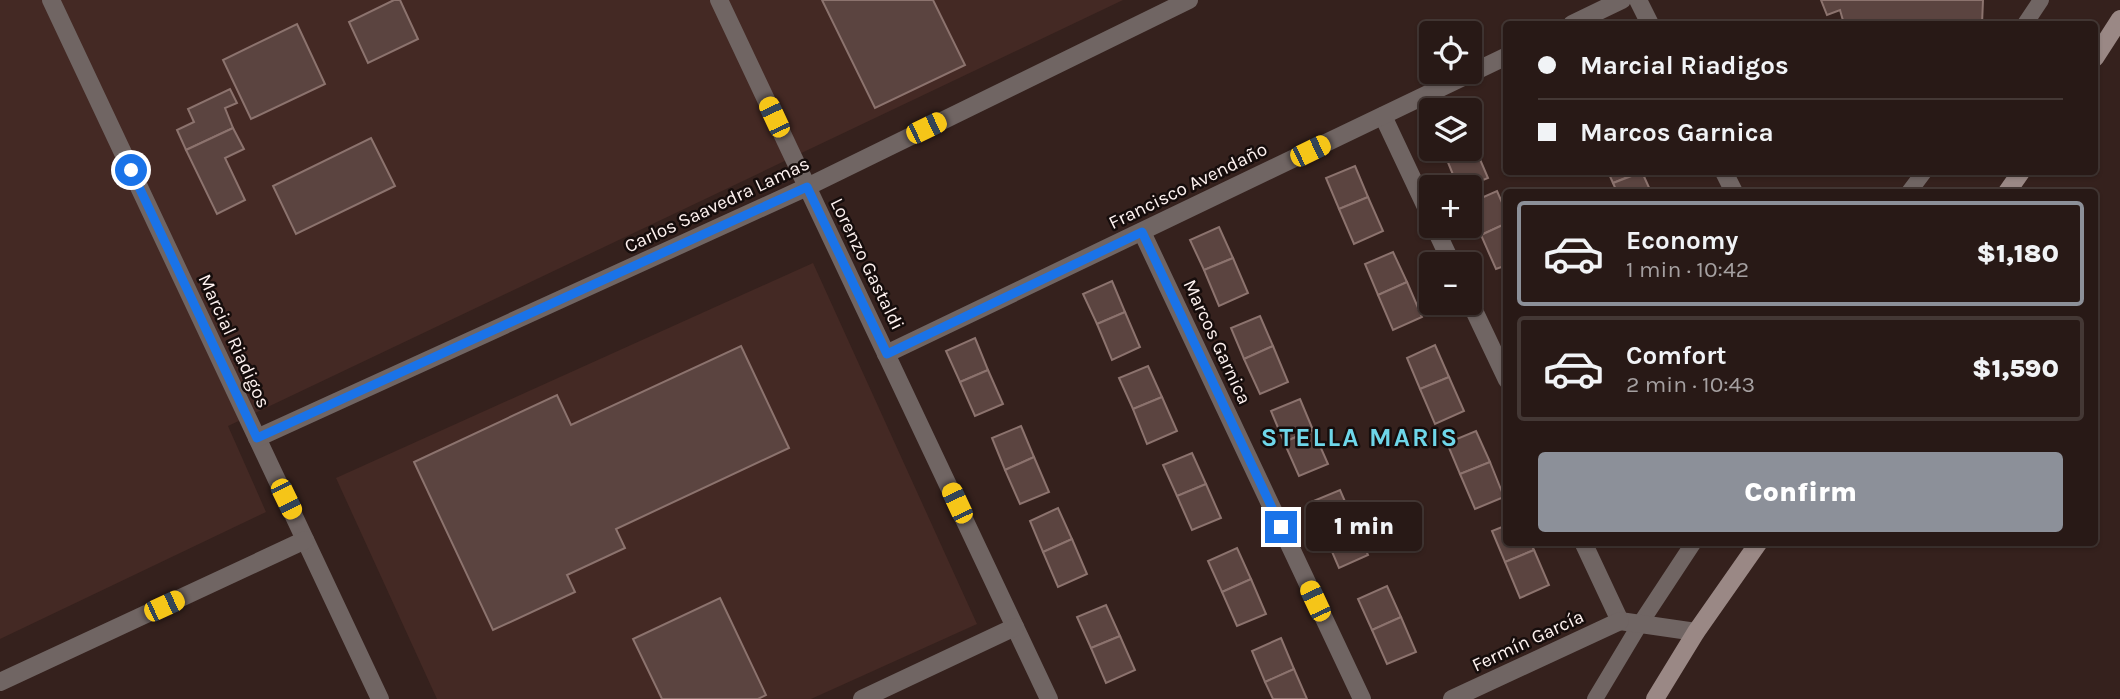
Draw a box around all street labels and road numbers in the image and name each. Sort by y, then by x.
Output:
street label: Francisco Avendaño [1105,138,1271,234]
street label: Carlos Saavedra Lamas [621,152,813,258]
street label: Lorenzo Gastaldi [826,195,908,333]
street label: Marcial Riadigos [193,271,275,411]
street label: Marcos Garnica [1178,276,1256,408]
street label: Fermín García [1469,605,1587,677]

